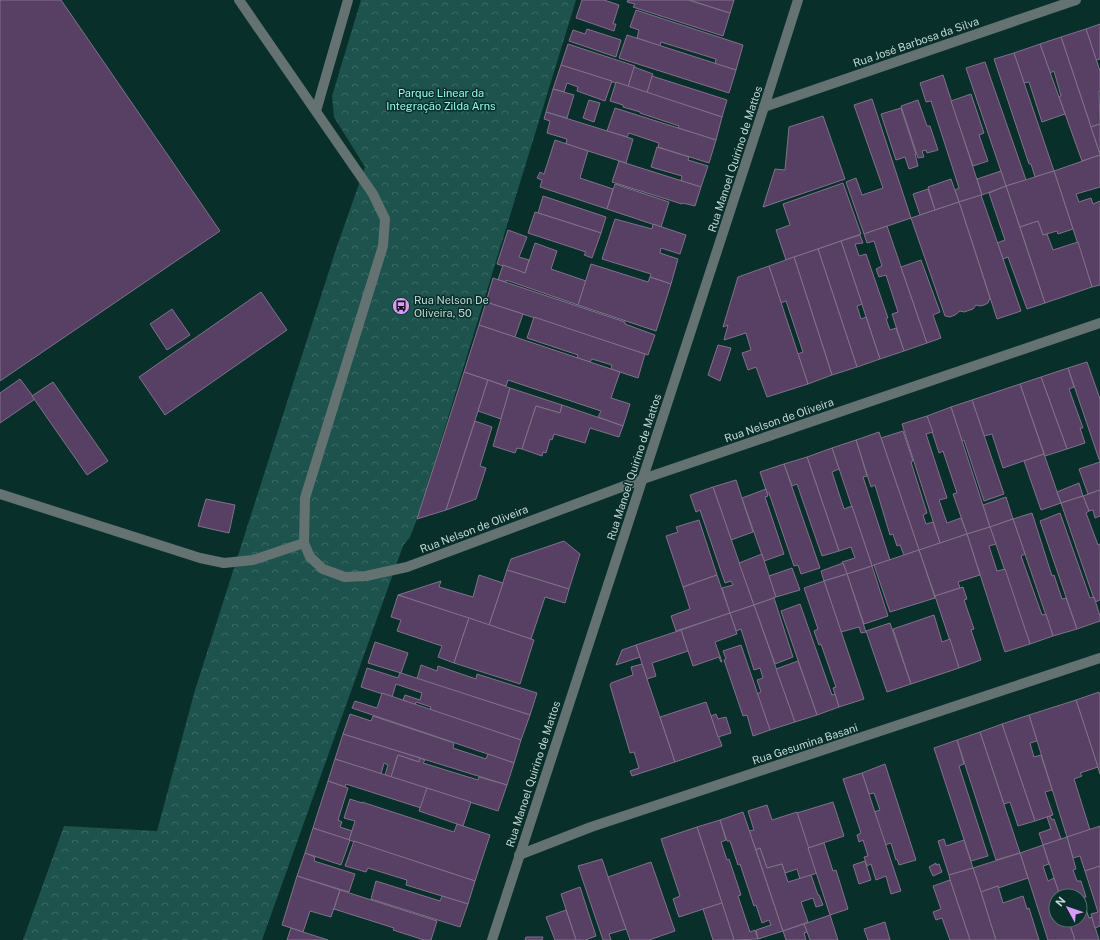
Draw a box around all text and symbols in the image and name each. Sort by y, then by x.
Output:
street label: Rua José Barbosa da Silva [852,15,980,69]
street label: Rua Manoel Quirino de Mattos [706,84,765,234]
park label: Parque Linear da Integração Zilda Arns [386,87,496,113]
place label: Rua Nelson De Oliveira, 50 [414,294,489,319]
bus stop icon: Rua Nelson De Oliveira, 50 [391,296,411,316]
street label: Rua Manoel Quirino de Mattos [605,392,664,542]
street label: Rua Nelson de Oliveira [723,396,835,444]
street label: Rua Nelson de Oliveira [418,503,530,555]
street label: Rua Manoel Quirino de Mattos [504,699,563,849]
street label: Rua Gesumina Basani [751,721,859,767]
north arrow [1048,888,1088,928]
text: N [1053,894,1068,909]

